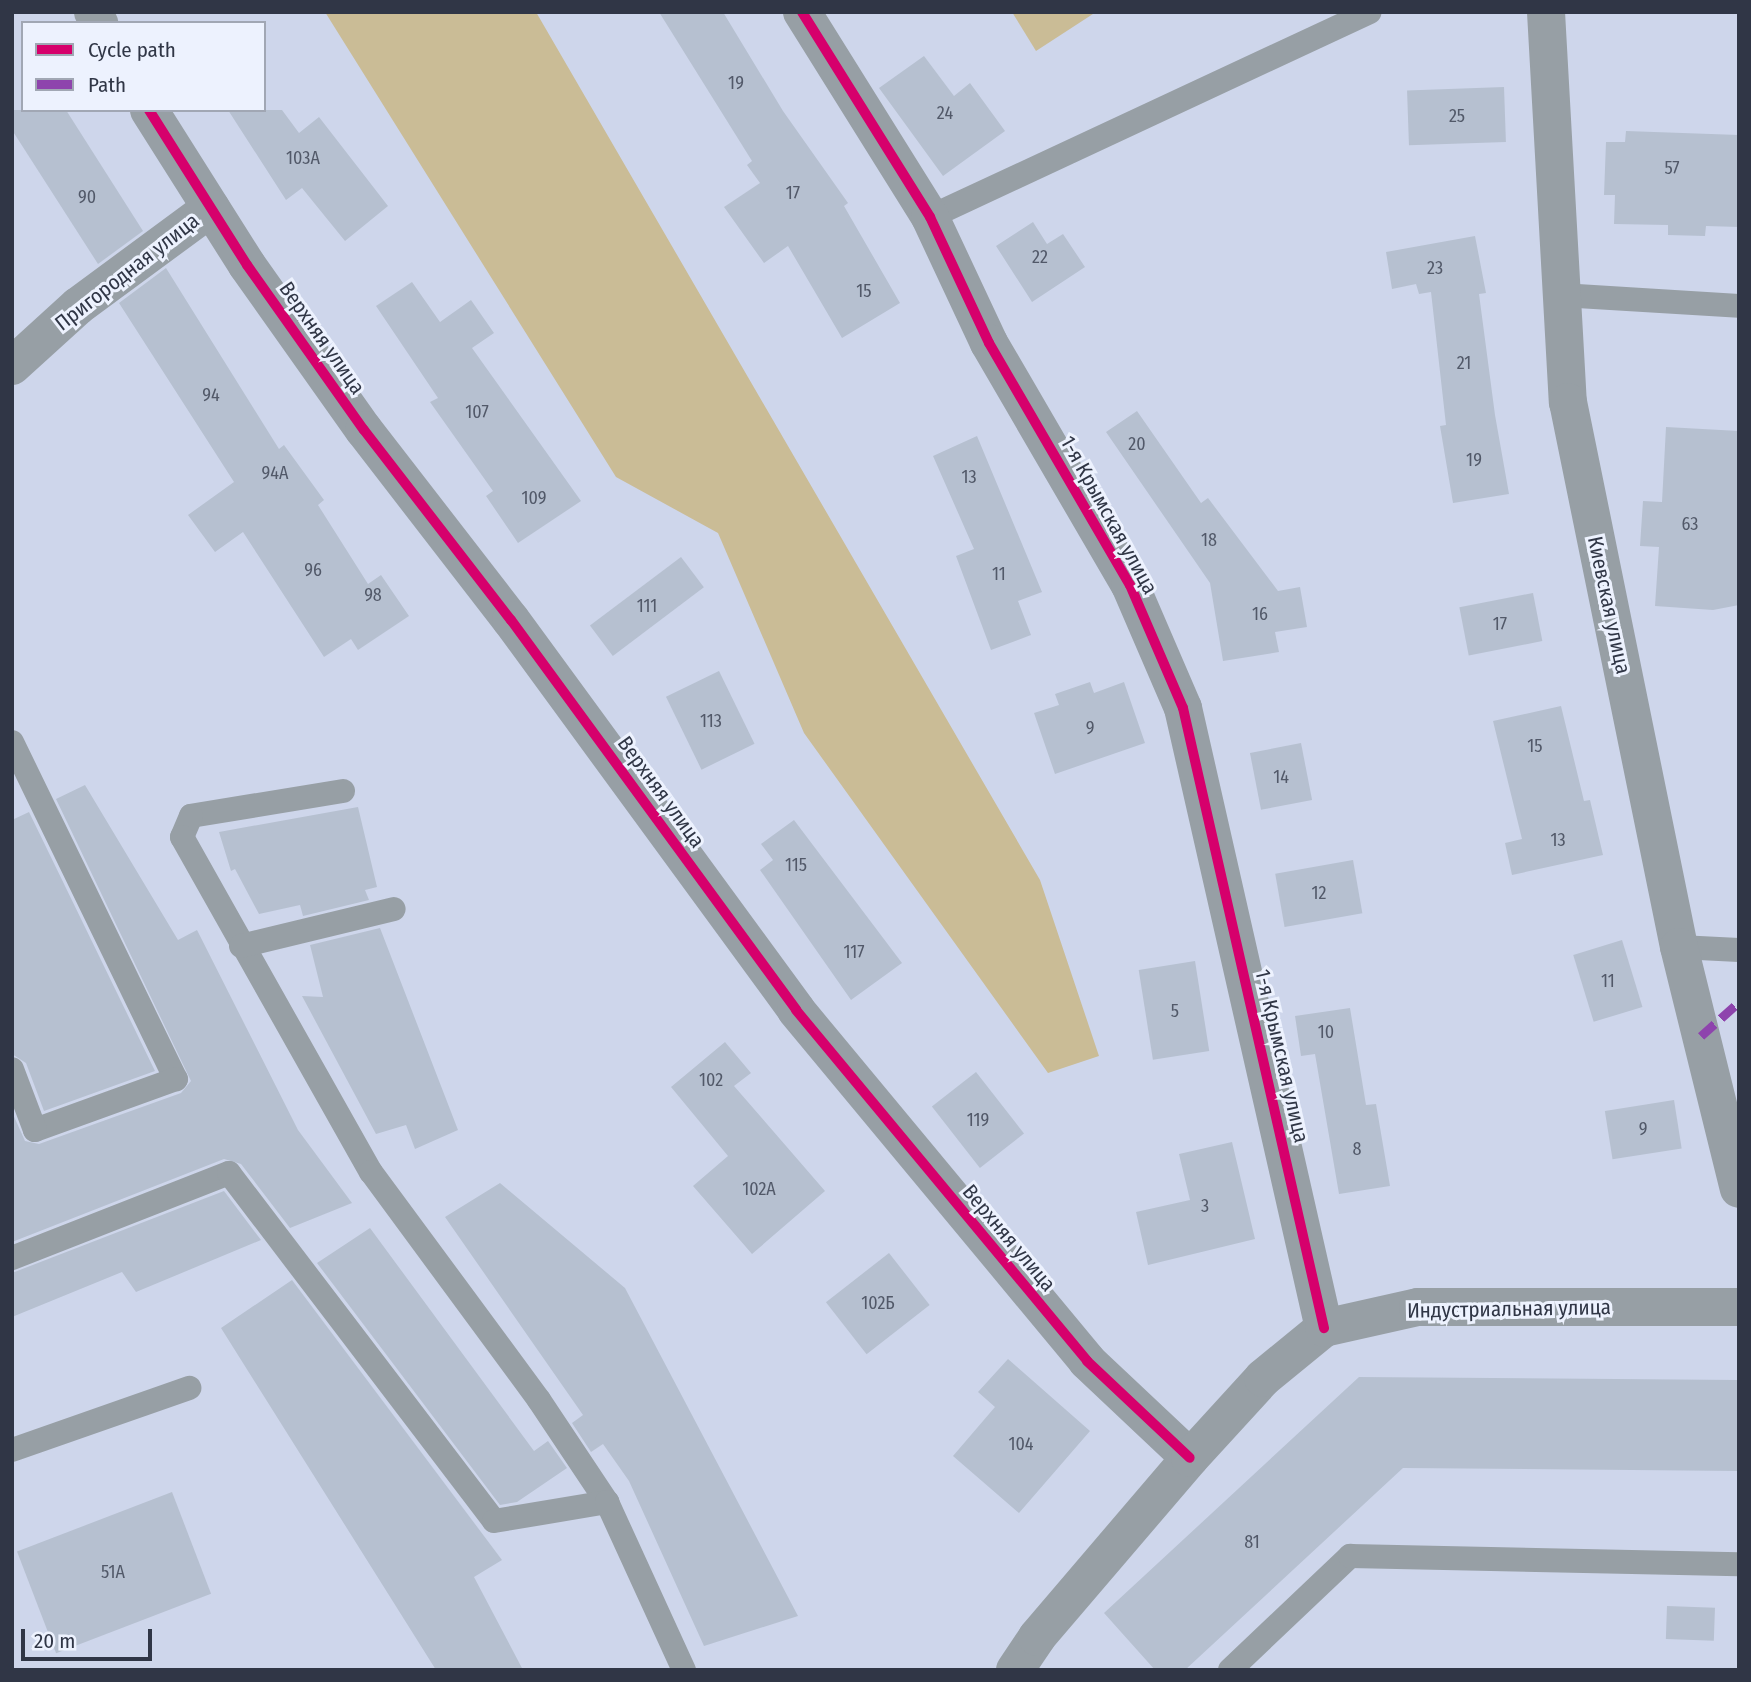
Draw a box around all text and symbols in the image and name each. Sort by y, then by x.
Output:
legend [21,21,266,112]
text: Cycle path [88,37,176,63]
text: Path [88,72,126,98]
house number: 19 [728,72,744,94]
house number: 24 [937,102,953,124]
house number: 25 [1449,105,1465,127]
house number: 103А [286,147,320,169]
house number: 57 [1664,157,1680,179]
house number: 17 [786,182,800,204]
house number: 90 [78,186,96,208]
street label: Пригородная улица [50,208,204,336]
house number: 22 [1032,246,1048,268]
house number: 23 [1427,257,1443,279]
street label: Верхняя улица [274,277,370,399]
house number: 15 [856,280,872,302]
house number: 21 [1457,352,1471,374]
house number: 94 [202,384,220,406]
house number: 107 [465,401,489,423]
street label: 1-я Крымская улица [1055,432,1163,598]
house number: 20 [1128,433,1146,455]
house number: 19 [1466,449,1482,471]
house number: 94А [262,462,288,484]
house number: 13 [961,466,977,488]
house number: 109 [521,487,547,509]
house number: 63 [1682,513,1698,535]
house number: 18 [1201,529,1217,551]
street label: Киевская улица [1582,534,1636,676]
house number: 96 [304,559,322,581]
house number: 11 [992,563,1006,585]
house number: 98 [364,584,382,606]
house number: 111 [637,595,657,617]
house number: 16 [1252,603,1268,625]
house number: 17 [1493,613,1507,635]
house number: 113 [700,710,722,732]
house number: 9 [1086,717,1094,739]
street label: Верхняя улица [612,731,710,853]
house number: 15 [1527,735,1543,757]
house number: 14 [1273,766,1289,788]
house number: 13 [1550,829,1566,851]
house number: 115 [785,854,807,876]
house number: 12 [1312,882,1326,904]
house number: 117 [843,941,865,963]
street label: 1-я Крымская улица [1250,967,1314,1145]
house number: 11 [1601,970,1615,992]
house number: 5 [1171,1000,1179,1022]
house number: 10 [1318,1021,1334,1043]
house number: 102 [699,1069,723,1091]
house number: 119 [967,1109,989,1131]
house number: 9 [1639,1118,1647,1140]
house number: 8 [1353,1138,1361,1160]
house number: 102А [742,1178,776,1200]
street label: Верхняя улица [957,1179,1061,1297]
house number: 3 [1201,1195,1209,1217]
house number: 102Б [861,1292,895,1314]
street label: Индустриальная улица [1407,1295,1611,1323]
house number: 104 [1008,1433,1034,1455]
house number: 81 [1244,1531,1260,1553]
house number: 51А [101,1561,125,1583]
scale bar [24,1616,156,1660]
text: 20 m [34,1628,75,1654]

